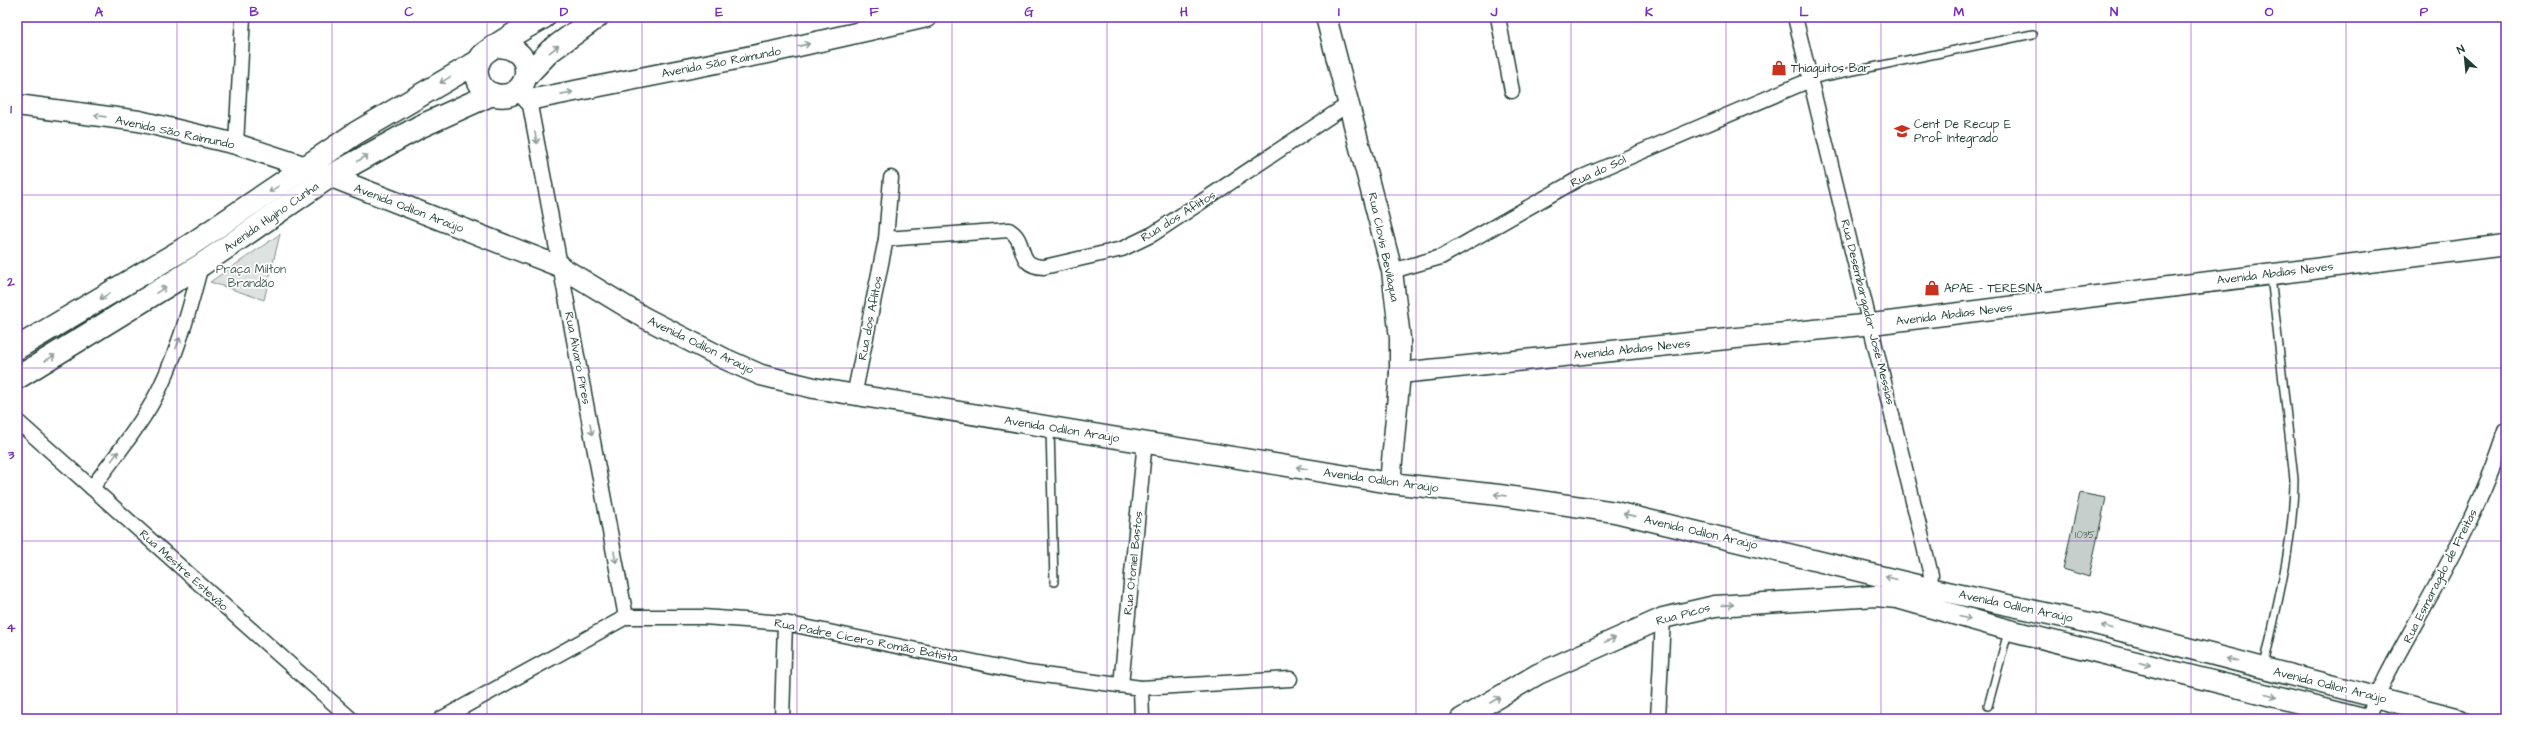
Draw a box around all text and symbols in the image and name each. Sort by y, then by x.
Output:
text: A [95,3,104,21]
text: B [249,3,259,21]
text: C [404,3,414,21]
text: D [560,3,569,21]
text: E [715,3,723,21]
text: F [869,3,879,21]
text: G [1024,3,1034,21]
text: H [1180,3,1188,21]
text: I [1338,3,1340,21]
text: J [1490,3,1498,21]
text: K [1645,3,1653,21]
text: L [1799,3,1809,21]
text: M [1954,3,1965,21]
text: N [2110,3,2118,21]
text: O [2265,3,2274,21]
text: P [2420,3,2429,21]
north arrow [2445,38,2485,78]
one-way arrow [797,40,810,48]
text: N [2454,41,2467,58]
street label: Avenida São Raimundo [660,43,783,82]
one-way arrow [548,44,559,53]
shop icon: Thiaguitos Bar [1770,59,1788,77]
place label: Thiaguitos Bar [1791,60,1871,78]
one-way arrow [439,77,451,85]
one-way arrow [560,88,573,96]
text: 1 [10,100,12,118]
one-way arrow [94,112,107,120]
street label: Avenida São Raimundo [114,112,236,153]
place label: Cent De Recup E Prof Integrado [1914,116,2011,148]
school or university icon: Cent De Recup E Prof Integrado [1893,122,1911,140]
one-way arrow [532,132,540,145]
street label: Rua do Sol [1568,151,1629,192]
one-way arrow [357,153,369,161]
street label: Avenida Higino Cunha [220,178,323,257]
street label: Avenida Odilon Araújo [352,180,466,237]
one-way arrow [269,185,280,193]
street label: Rua dos Aflitos [1138,187,1219,246]
street label: Rua Clovis Beviláqua [1364,191,1403,303]
street label: Rua Desembargador José Messias [1835,218,1899,407]
street label: Avenida Abdias Neves [2216,258,2334,289]
park label: Praça Milton Brandão [216,261,286,292]
text: 2 [6,273,15,291]
street label: Rua dos Aflitos [854,275,887,362]
shop icon: APAE - TERESINA [1923,279,1941,297]
place label: APAE - TERESINA [1944,280,2043,297]
one-way arrow [155,285,167,293]
one-way arrow [99,292,111,300]
street label: Avenida Abdias Neves [1895,299,2013,330]
street label: Rua Alvaro Pires [560,310,595,406]
street label: Avenida Odilon Araújo [645,312,757,379]
street label: Avenida Abdias Neves [1573,335,1691,364]
one-way arrow [174,338,182,350]
one-way arrow [44,353,56,361]
street label: Avenida Odilon Araújo [1003,412,1121,447]
one-way arrow [588,422,596,435]
text: 3 [7,446,15,464]
one-way arrow [110,451,119,462]
one-way arrow [1296,464,1309,472]
street label: Avenida Odilon Araújo [1322,464,1440,497]
one-way arrow [1494,491,1507,499]
street label: Rua Esmaragdo de Freitas [2399,506,2483,647]
street label: Rua Otoniel Bastos [1120,510,1147,616]
one-way arrow [1623,511,1636,518]
street label: Avenida Odilon Araújo [1642,511,1760,554]
street label: Rua Mestre Estevão [135,526,232,615]
house number: 1035 [2075,528,2095,542]
one-way arrow [612,550,620,563]
one-way arrow [1885,574,1898,581]
street label: Avenida Odilon Araújo [1957,586,2075,627]
street label: Rua Picos [1654,599,1712,630]
one-way arrow [1721,601,1734,608]
street label: Rua Padre Cicero Romão Batista [773,614,959,667]
one-way arrow [1958,615,1971,622]
text: 4 [7,619,16,637]
one-way arrow [2101,622,2114,630]
one-way arrow [1604,636,1616,643]
one-way arrow [2226,656,2239,663]
one-way arrow [2138,661,2151,668]
street label: Avenida Odilon Araújo [2271,663,2389,708]
one-way arrow [2264,693,2277,700]
one-way arrow [1489,695,1501,703]

